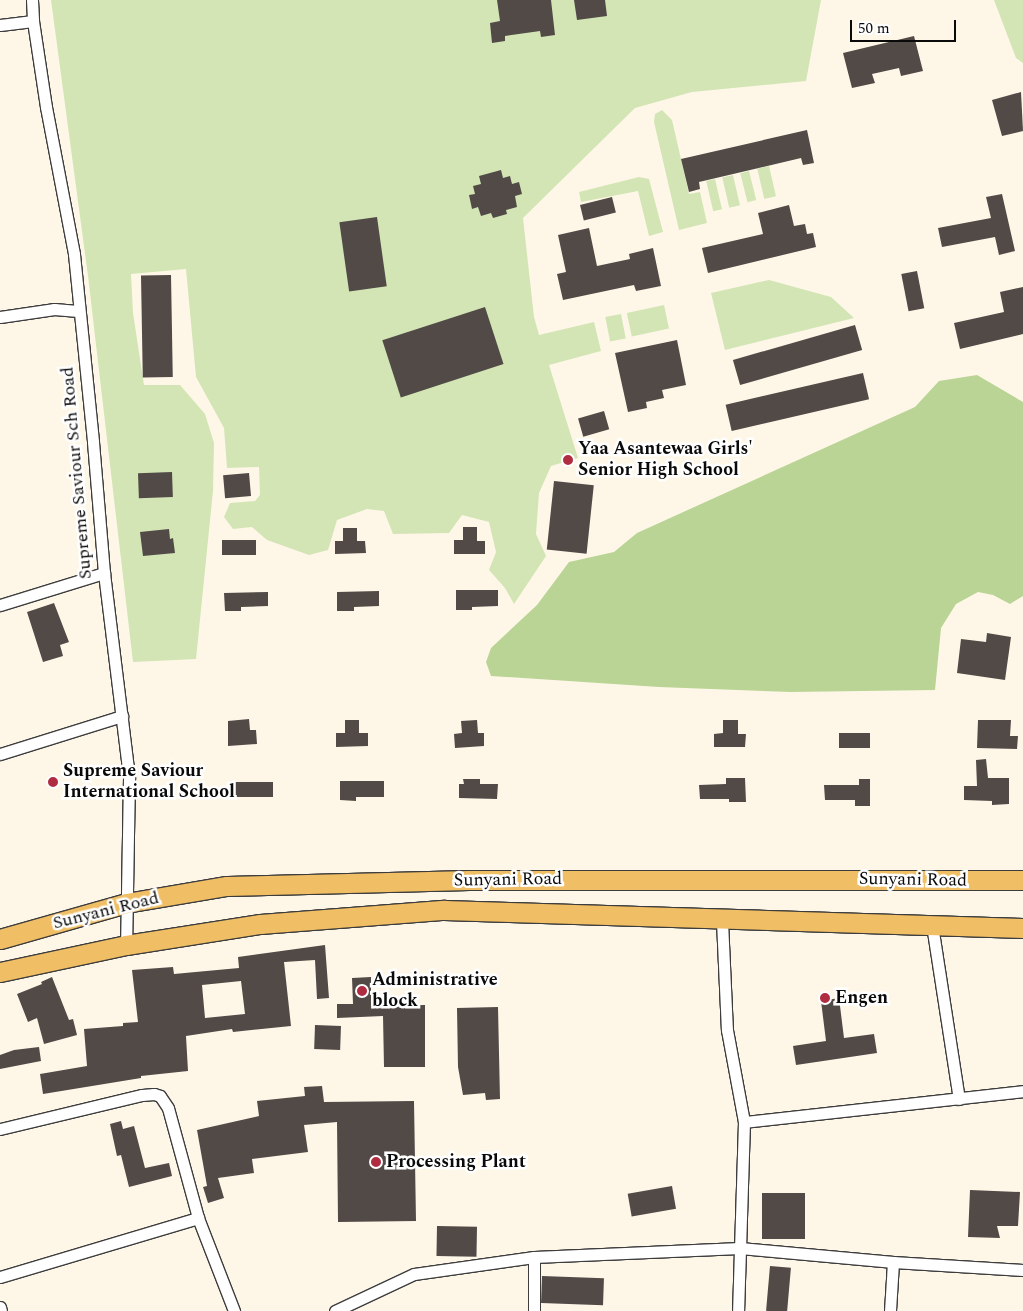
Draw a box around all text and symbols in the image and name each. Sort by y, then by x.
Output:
scale bar [853,10,959,42]
text: 50 m [858,17,890,40]
street label: Supreme Saviour Sch Road [57,366,97,580]
place label: Yaa Asantewaa Girls' Senior High School [578,439,753,482]
marker: Yaa Asantewaa Girls' Senior High School [562,454,574,466]
place label: Supreme Saviour International School [63,761,235,804]
marker: Supreme Saviour International School [47,776,59,788]
street label: Sunyani Road [454,868,562,892]
street label: Sunyani Road [859,868,967,892]
street label: Sunyani Road [51,887,161,935]
place label: Administrative block [372,970,498,1012]
marker: Administrative block [356,985,368,997]
place label: Engen [835,987,888,1009]
marker: Engen [819,992,831,1004]
place label: Processing Plant [386,1151,526,1173]
marker: Processing Plant [370,1156,382,1168]

